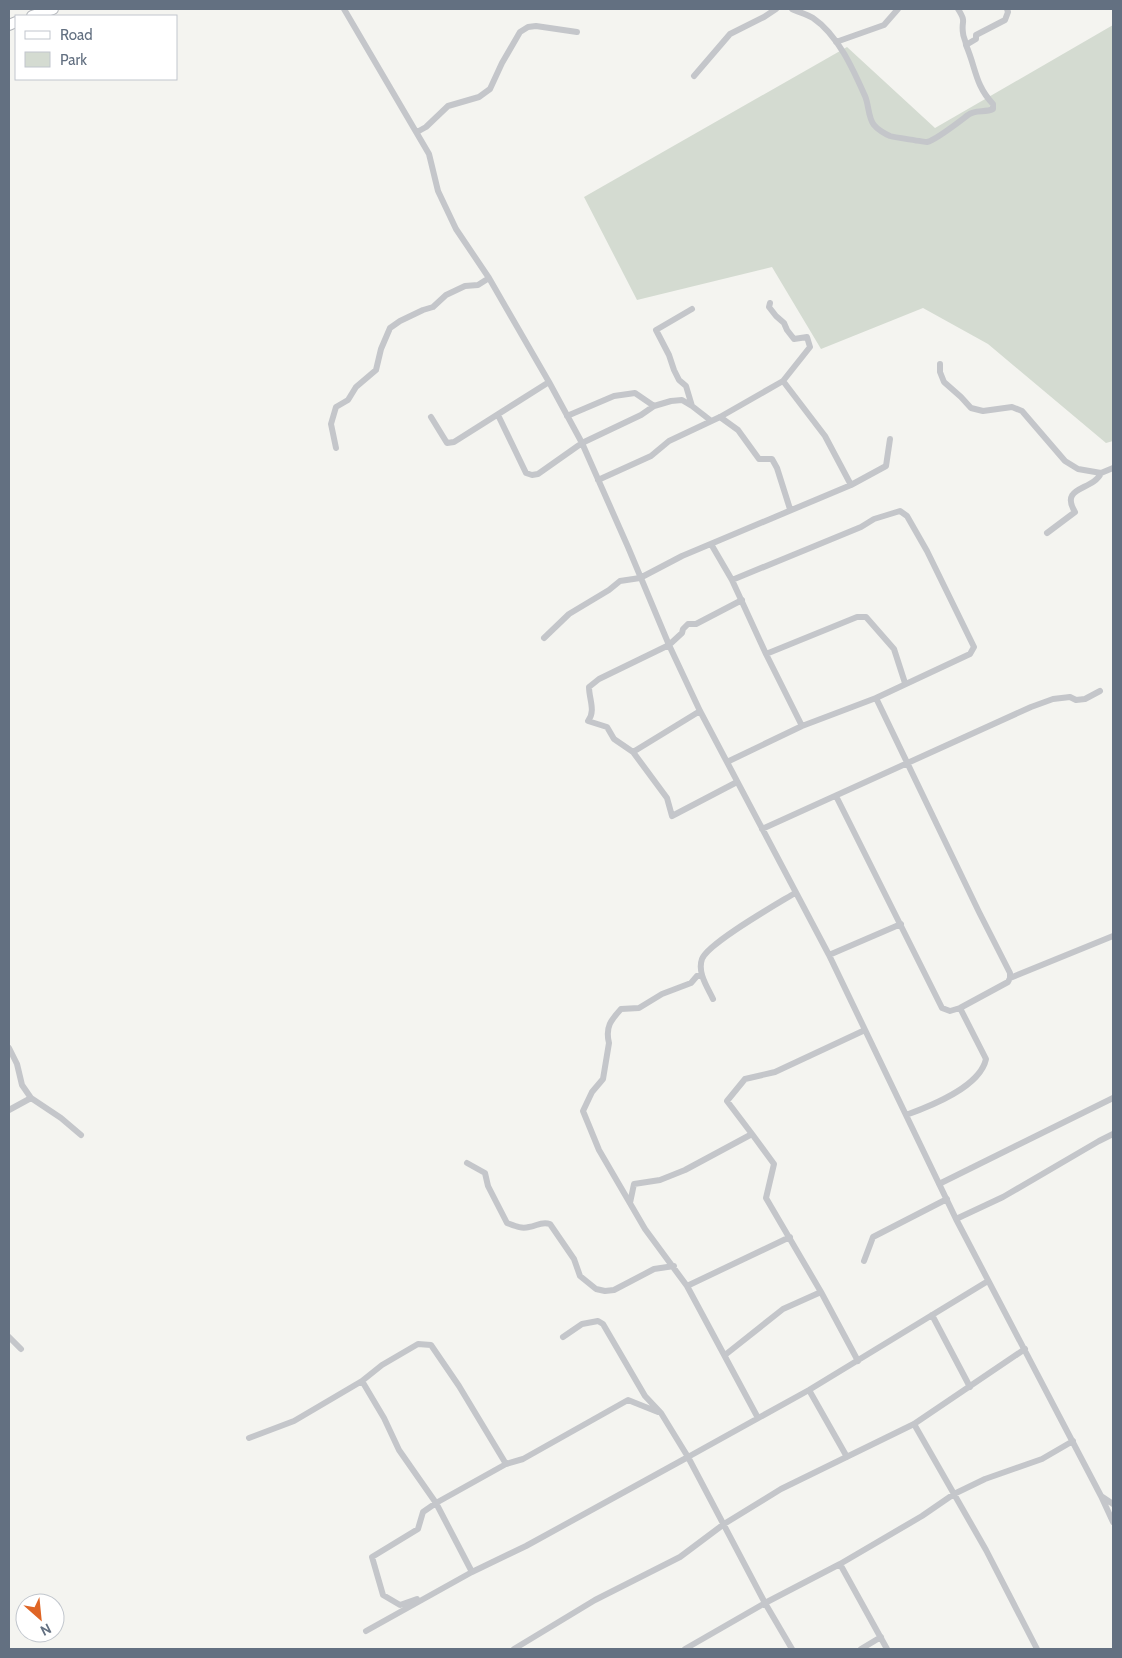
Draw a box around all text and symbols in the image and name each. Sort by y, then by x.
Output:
legend [15,15,178,80]
text: Road [60,26,93,44]
text: Park [60,51,87,69]
north arrow [15,1593,65,1643]
text: N [37,1619,54,1640]

